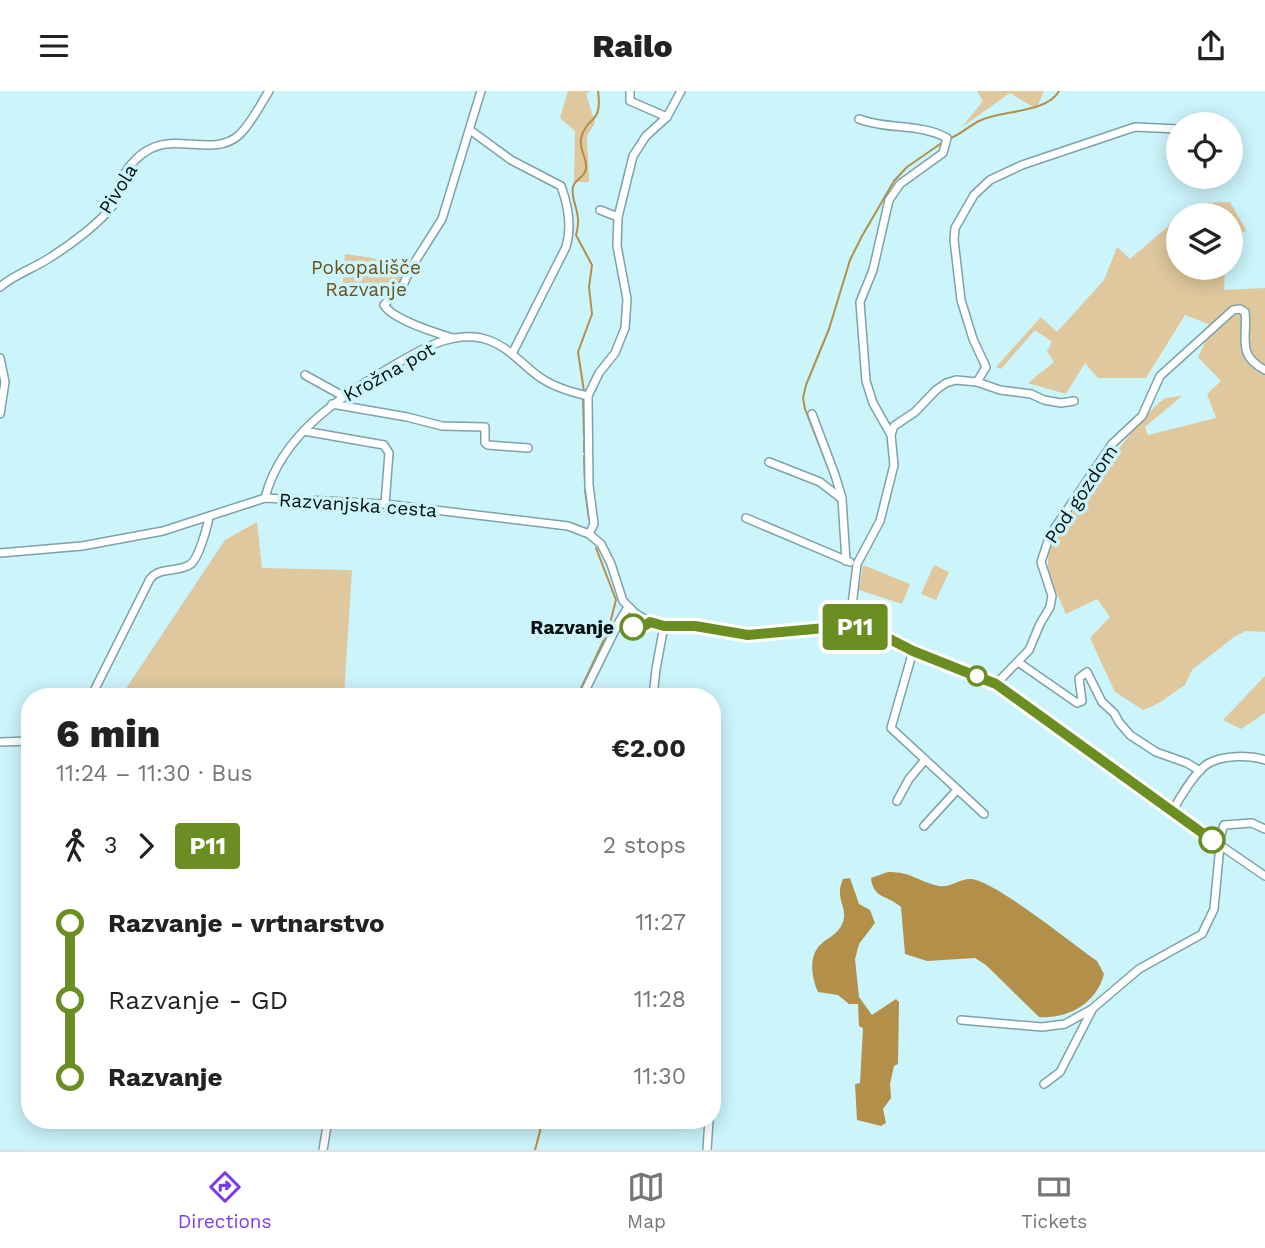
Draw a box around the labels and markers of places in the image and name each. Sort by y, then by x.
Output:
marker: Razvanje [620,614,646,640]
place label: Razvanje [530,616,614,639]
unlabelled marker [967,666,987,686]
unlabelled marker [1199,827,1225,853]

